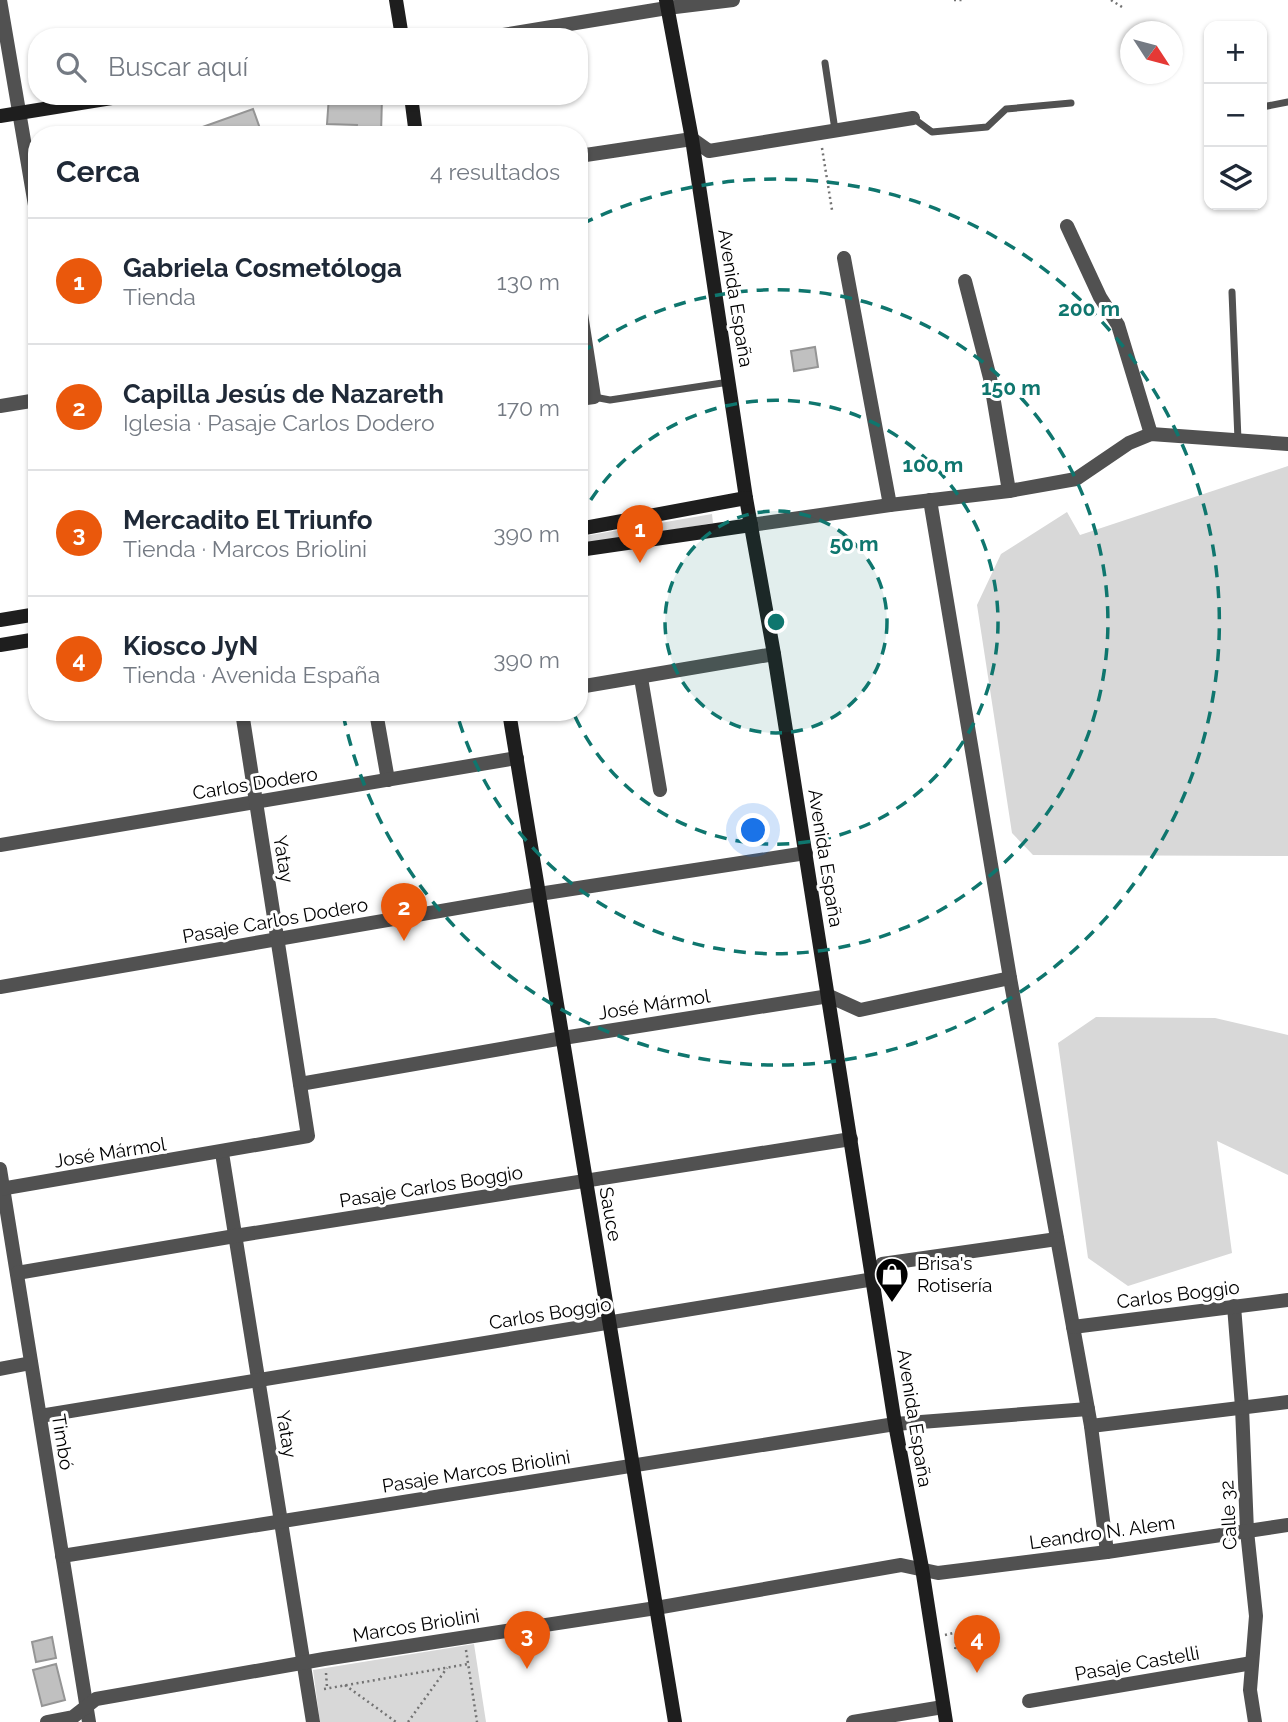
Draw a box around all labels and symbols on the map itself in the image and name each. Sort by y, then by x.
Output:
north arrow [1120,21,1183,84]
street label: Avenida España [714,227,758,369]
text: 200 m [1058,296,1120,321]
text: 150 m [981,375,1041,400]
text: 100 m [903,452,963,477]
pin: 1 [617,505,663,563]
text: 50 m [829,531,879,556]
centre of rings [764,610,788,634]
street label: Carlos Dodero [191,762,319,804]
street label: Avenida España [804,787,848,929]
your location [736,813,770,847]
street label: Yatay [269,834,299,884]
pin: 2 [381,883,427,941]
street label: Pasaje Carlos Dodero [181,893,369,947]
street label: José Mármol [596,984,712,1024]
street label: José Mármol [52,1132,168,1172]
street label: Pasaje Carlos Boggio [338,1161,524,1211]
street label: Sauce [595,1185,627,1243]
place label: Brisa's Rotisería [917,1252,992,1296]
shop icon: Brisa's Rotisería [873,1255,911,1304]
street label: Carlos Boggio [1115,1276,1241,1312]
street label: Carlos Boggio [487,1292,613,1334]
street label: Avenida España [893,1347,937,1489]
street label: Yatay [272,1409,302,1459]
street label: Timbó [48,1413,78,1471]
street label: Pasaje Marcos Briolini [380,1445,572,1497]
street label: Calle 32 [1215,1480,1241,1550]
street label: Leandro N. Alem [1028,1511,1176,1553]
street label: Marcos Briolini [351,1604,481,1646]
pin: 3 [504,1611,550,1669]
pin: 4 [954,1615,1000,1673]
street label: Pasaje Castelli [1073,1641,1201,1685]

